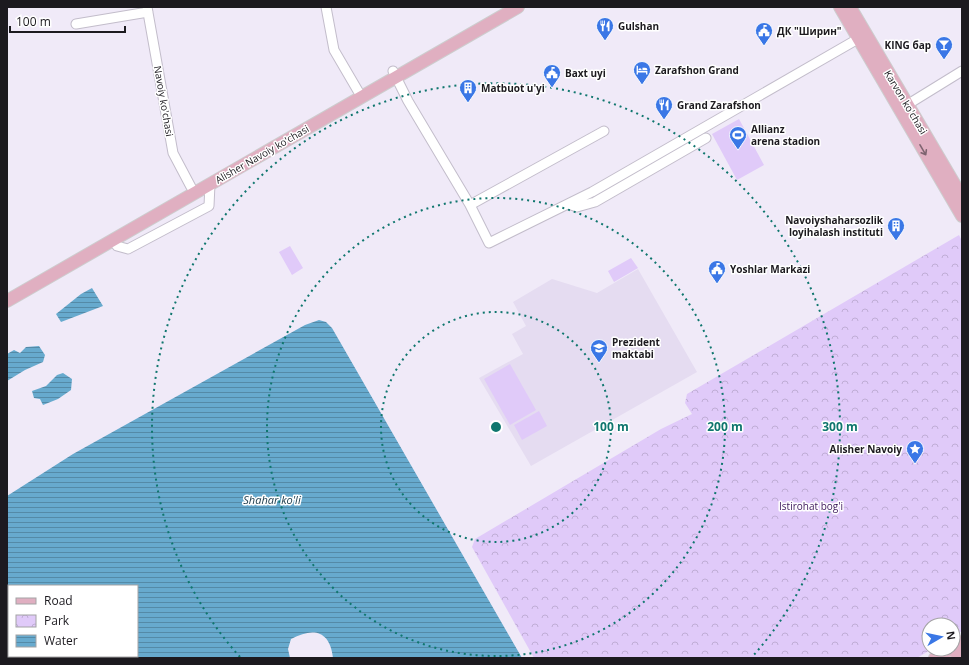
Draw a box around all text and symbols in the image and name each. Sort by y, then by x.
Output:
scale bar [10,8,125,34]
text: 100 m [16,13,51,30]
restaurant icon: Gulshan [595,16,615,41]
place label: Gulshan [618,19,659,33]
public building icon: ДК "Ширин" [754,21,774,46]
place label: ДК "Ширин" [777,24,842,38]
bar icon: KING бар [934,35,954,60]
place label: KING бар [884,38,931,52]
hotel icon: Zarafshon Grand [632,60,652,85]
public building icon: Baxt uyi [542,63,562,88]
place label: Zarafshon Grand [655,63,739,77]
street label: Navoiy ko'chasi [151,65,177,137]
place label: Baxt uyi [565,66,606,80]
street label: Karvon ko'chasi [881,67,931,137]
building icon: Matbuot u'yi [458,78,478,103]
place label: Matbuot u'yi [481,81,545,95]
restaurant icon: Grand Zarafshon [654,95,674,120]
place label: Grand Zarafshon [677,98,761,112]
street label: Alisher Navoiy ko'chasi [213,121,311,187]
place label: Allianz arena stadion [751,122,820,148]
sports icon: Allianz arena stadion [728,125,748,150]
one-way arrow [919,144,927,156]
place label: Navoiyshaharsozlik loyihalash instituti [785,213,884,239]
building icon: Navoiyshaharsozlik loyihalash instituti [886,216,906,241]
public building icon: Yoshlar Markazi [707,259,727,284]
place label: Yoshlar Markazi [730,262,810,276]
place label: Prezident maktabi [612,335,660,361]
school or university icon: Prezident maktabi [589,338,609,363]
text: 100 m [593,418,629,435]
text: 200 m [707,418,743,435]
text: 300 m [822,418,858,435]
centre of rings [489,420,503,434]
place icon: Alisher Navoiy [905,439,925,464]
place label: Alisher Navoiy [830,442,902,456]
water label: Shahar ko'li [243,492,301,507]
park label: Istirohat bog'i [779,499,843,513]
legend [8,585,138,657]
text: Road [44,592,73,609]
text: Park [44,612,70,629]
north arrow [921,617,961,657]
text: N [943,630,959,641]
text: Water [44,632,78,649]

